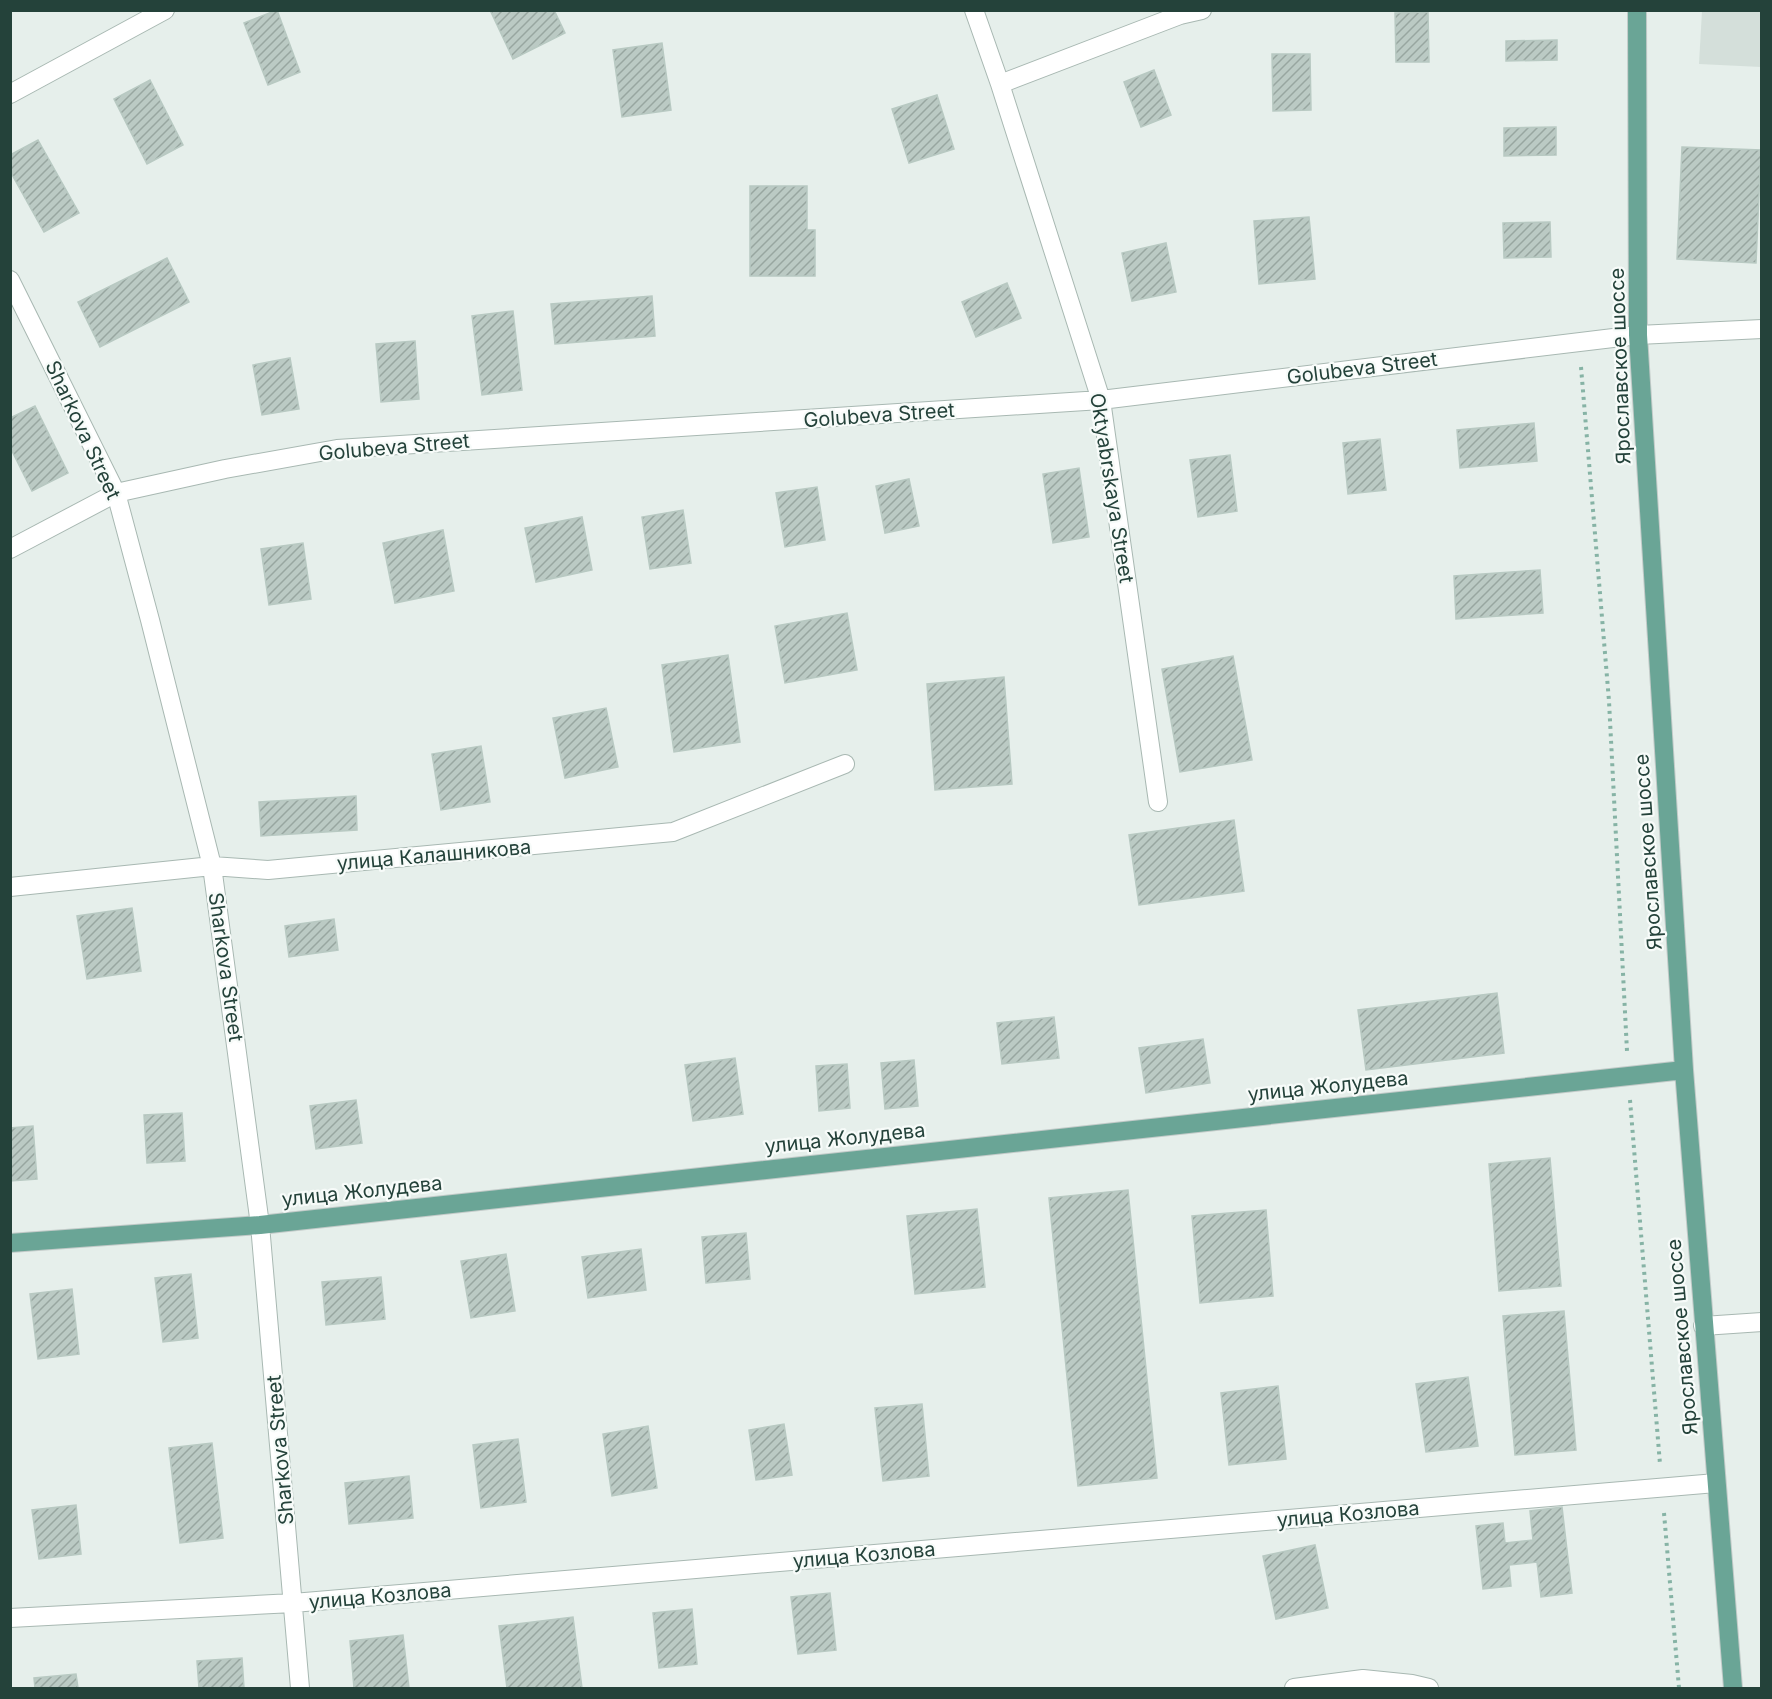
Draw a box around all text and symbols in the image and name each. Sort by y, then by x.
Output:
street label: Ярославское шоссе [1605,267,1635,465]
street label: Golubeva Street [1285,347,1439,389]
street label: Sharkova Street [40,357,126,504]
street label: Oktyabrskaya Street [1085,391,1139,585]
street label: Golubeva Street [803,398,956,432]
street label: Golubeva Street [317,428,471,466]
street label: Ярославское шоссе [1629,753,1667,951]
street label: улица Калашникова [336,835,532,875]
street label: Sharkova Street [204,891,248,1044]
street label: улица Жолудева [1246,1066,1410,1106]
street label: улица Жолудева [763,1118,927,1158]
street label: улица Жолудева [280,1171,444,1211]
street label: Ярославское шоссе [1661,1238,1703,1436]
street label: Sharkova Street [261,1374,299,1526]
street label: улица Козлова [1276,1496,1420,1532]
street label: улица Козлова [792,1537,936,1573]
street label: улица Козлова [308,1578,452,1614]

